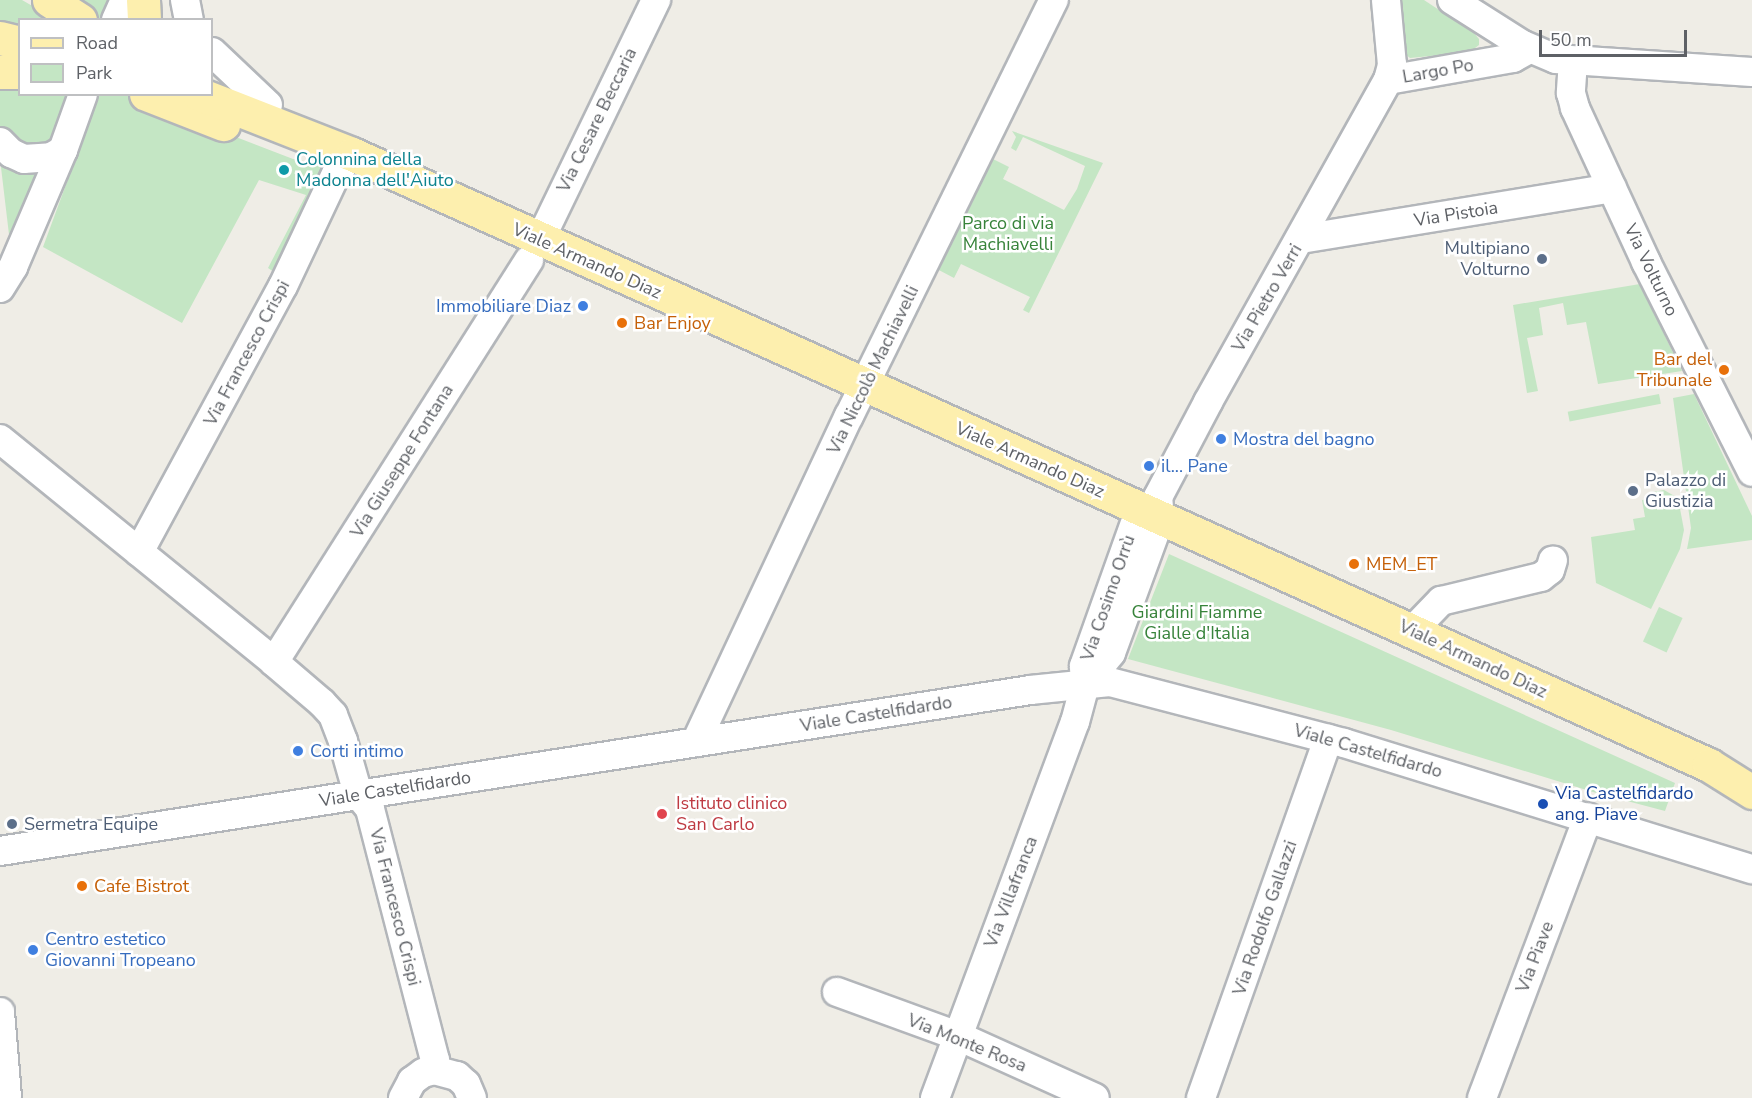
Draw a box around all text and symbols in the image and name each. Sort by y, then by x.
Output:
legend [18,18,213,96]
scale bar [1542,18,1690,56]
text: 50 m [1550,28,1592,52]
text: Road [76,31,118,55]
street label: Via Cesare Beccaria [553,44,641,196]
street label: Largo Po [1401,54,1475,88]
text: Park [76,61,112,85]
place label: Colonnina della Madonna dell'Aiuto [296,149,454,192]
marker: Colonnina della Madonna dell'Aiuto [277,163,291,177]
street label: Via Pistoia [1412,197,1500,231]
park label: Parco di via Machiavelli [962,213,1054,256]
street label: Viale Armando Diaz [509,218,665,304]
street label: Via Volturno [1619,220,1683,320]
place label: Multipiano Volturno [1444,238,1530,280]
street label: Via Pietro Verri [1227,240,1307,356]
marker: Multipiano Volturno [1535,252,1549,266]
street label: Via Francesco Crispi [199,277,295,429]
street label: Via Niccolò Machiavelli [823,282,923,458]
place label: Immobiliare Diaz [436,295,571,317]
marker: Immobiliare Diaz [576,299,590,313]
place label: Bar Enjoy [634,312,711,334]
marker: Bar Enjoy [615,316,629,330]
place label: Bar del Tribunale [1637,349,1712,392]
marker: Bar del Tribunale [1717,363,1731,377]
street label: Via Giuseppe Fontana [346,380,458,542]
street label: Viale Armando Diaz [952,417,1108,503]
place label: Mostra del bagno [1233,428,1375,450]
marker: Mostra del bagno [1214,432,1228,446]
place label: il... Pane [1161,455,1228,477]
marker: il... Pane [1142,459,1156,473]
place label: Palazzo di Giustizia [1645,470,1726,512]
marker: Palazzo di Giustizia [1626,484,1640,498]
street label: Via Cosimo Orrù [1076,532,1140,664]
place label: MEM_ET [1366,553,1437,575]
marker: MEM_ET [1347,557,1361,571]
park label: Giardini Fiamme Gialle d'Italia [1132,602,1262,644]
street label: Viale Armando Diaz [1396,615,1550,703]
street label: Viale Castelfidardo [799,691,953,737]
street label: Viale Castelfidardo [1291,719,1445,783]
place label: Corti intimo [310,740,404,762]
marker: Corti intimo [291,744,305,758]
street label: Viale Castelfidardo [318,766,472,812]
place label: Via Castelfidardo ang. Piave [1555,783,1694,826]
place label: Istituto clinico San Carlo [676,793,787,836]
marker: Via Castelfidardo ang. Piave [1536,797,1550,811]
marker: Istituto clinico San Carlo [653,805,671,823]
place label: Sermetra Equipe [24,813,158,835]
marker: Sermetra Equipe [5,817,19,831]
street label: Via Francesco Crispi [365,826,425,988]
street label: Via Villafranca [980,833,1042,951]
street label: Via Rodolfo Gallazzi [1228,838,1302,998]
place label: Cafe Bistrot [94,875,189,897]
marker: Cafe Bistrot [75,879,89,893]
street label: Via Piave [1512,918,1558,996]
place label: Centro estetico Giovanni Tropeano [45,929,196,972]
marker: Centro estetico Giovanni Tropeano [26,943,40,957]
street label: Via Monte Rosa [904,1009,1030,1077]

